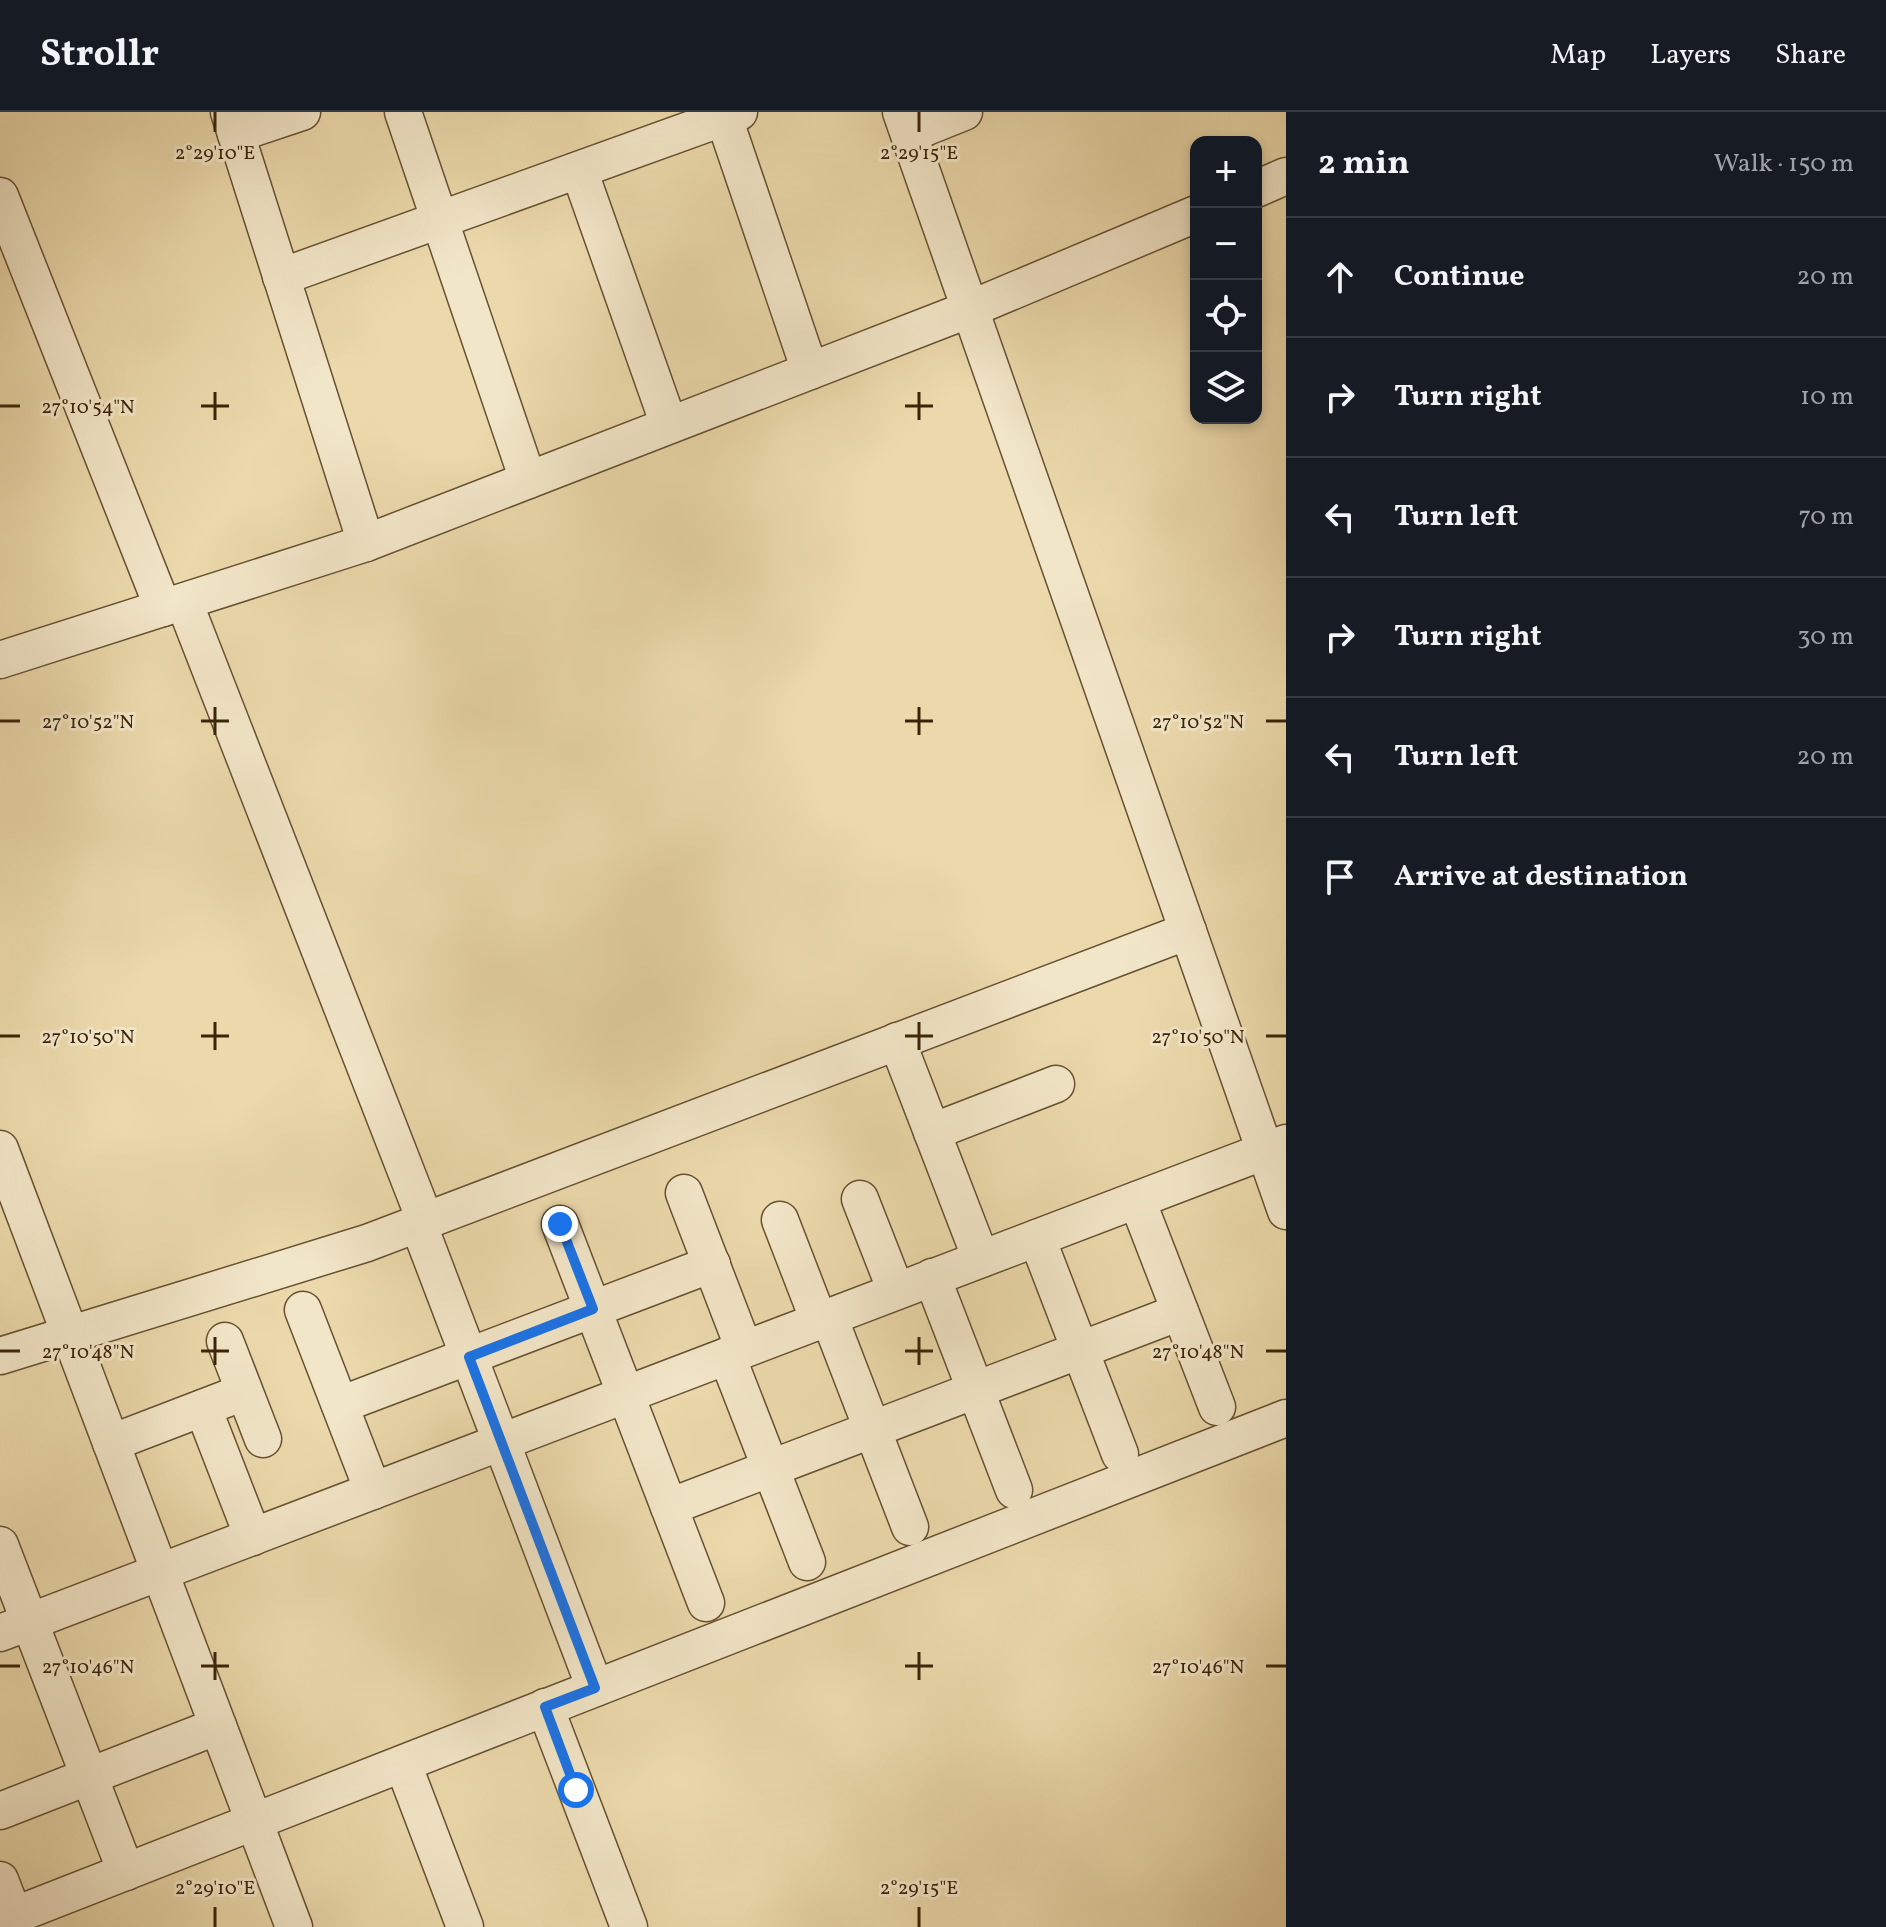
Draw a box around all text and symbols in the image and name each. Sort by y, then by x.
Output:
text: Strollr [40,29,159,82]
text: Map [1550,36,1606,75]
text: Layers [1650,36,1731,75]
text: Share [1775,36,1846,75]
map controls [1190,136,1262,424]
button: + [1190,136,1262,208]
text: 2°29'10"E [175,140,255,168]
text: 2°29'15"E [880,140,958,168]
text: 2 min [1318,141,1410,188]
text: Walk · 150 m [1713,146,1854,182]
button: − [1190,208,1262,280]
icon: ahead [1318,255,1362,299]
text: Continue [1394,256,1525,298]
text: 20 m [1796,259,1854,295]
button: locate [1190,280,1262,352]
button: layers [1190,352,1262,424]
icon: right [1318,375,1362,419]
text: Turn right [1394,376,1542,418]
text: 10 m [1800,379,1854,415]
text: 27°10'54"N [41,394,135,422]
icon: left [1318,495,1362,539]
text: Turn left [1394,496,1518,538]
text: 70 m [1799,499,1854,535]
icon: right [1318,615,1362,659]
text: Turn right [1394,616,1542,658]
text: 30 m [1797,619,1854,655]
text: 27°10'52"N [42,709,134,737]
text: 27°10'52"N [1152,709,1244,737]
icon: left [1318,735,1362,779]
text: Turn left [1394,736,1518,778]
text: 20 m [1796,739,1854,775]
icon: arrive [1318,855,1362,899]
text: Arrive at destination [1394,856,1688,898]
text: 27°10'50"N [41,1024,135,1052]
text: 27°10'50"N [1151,1024,1245,1052]
route end [542,1206,578,1242]
text: 27°10'48"N [42,1339,134,1367]
text: 27°10'48"N [1152,1339,1244,1367]
text: 27°10'46"N [42,1654,135,1682]
text: 27°10'46"N [1152,1654,1245,1682]
route start [558,1772,594,1808]
text: 2°29'10"E [175,1875,255,1903]
text: 2°29'15"E [880,1875,958,1903]

